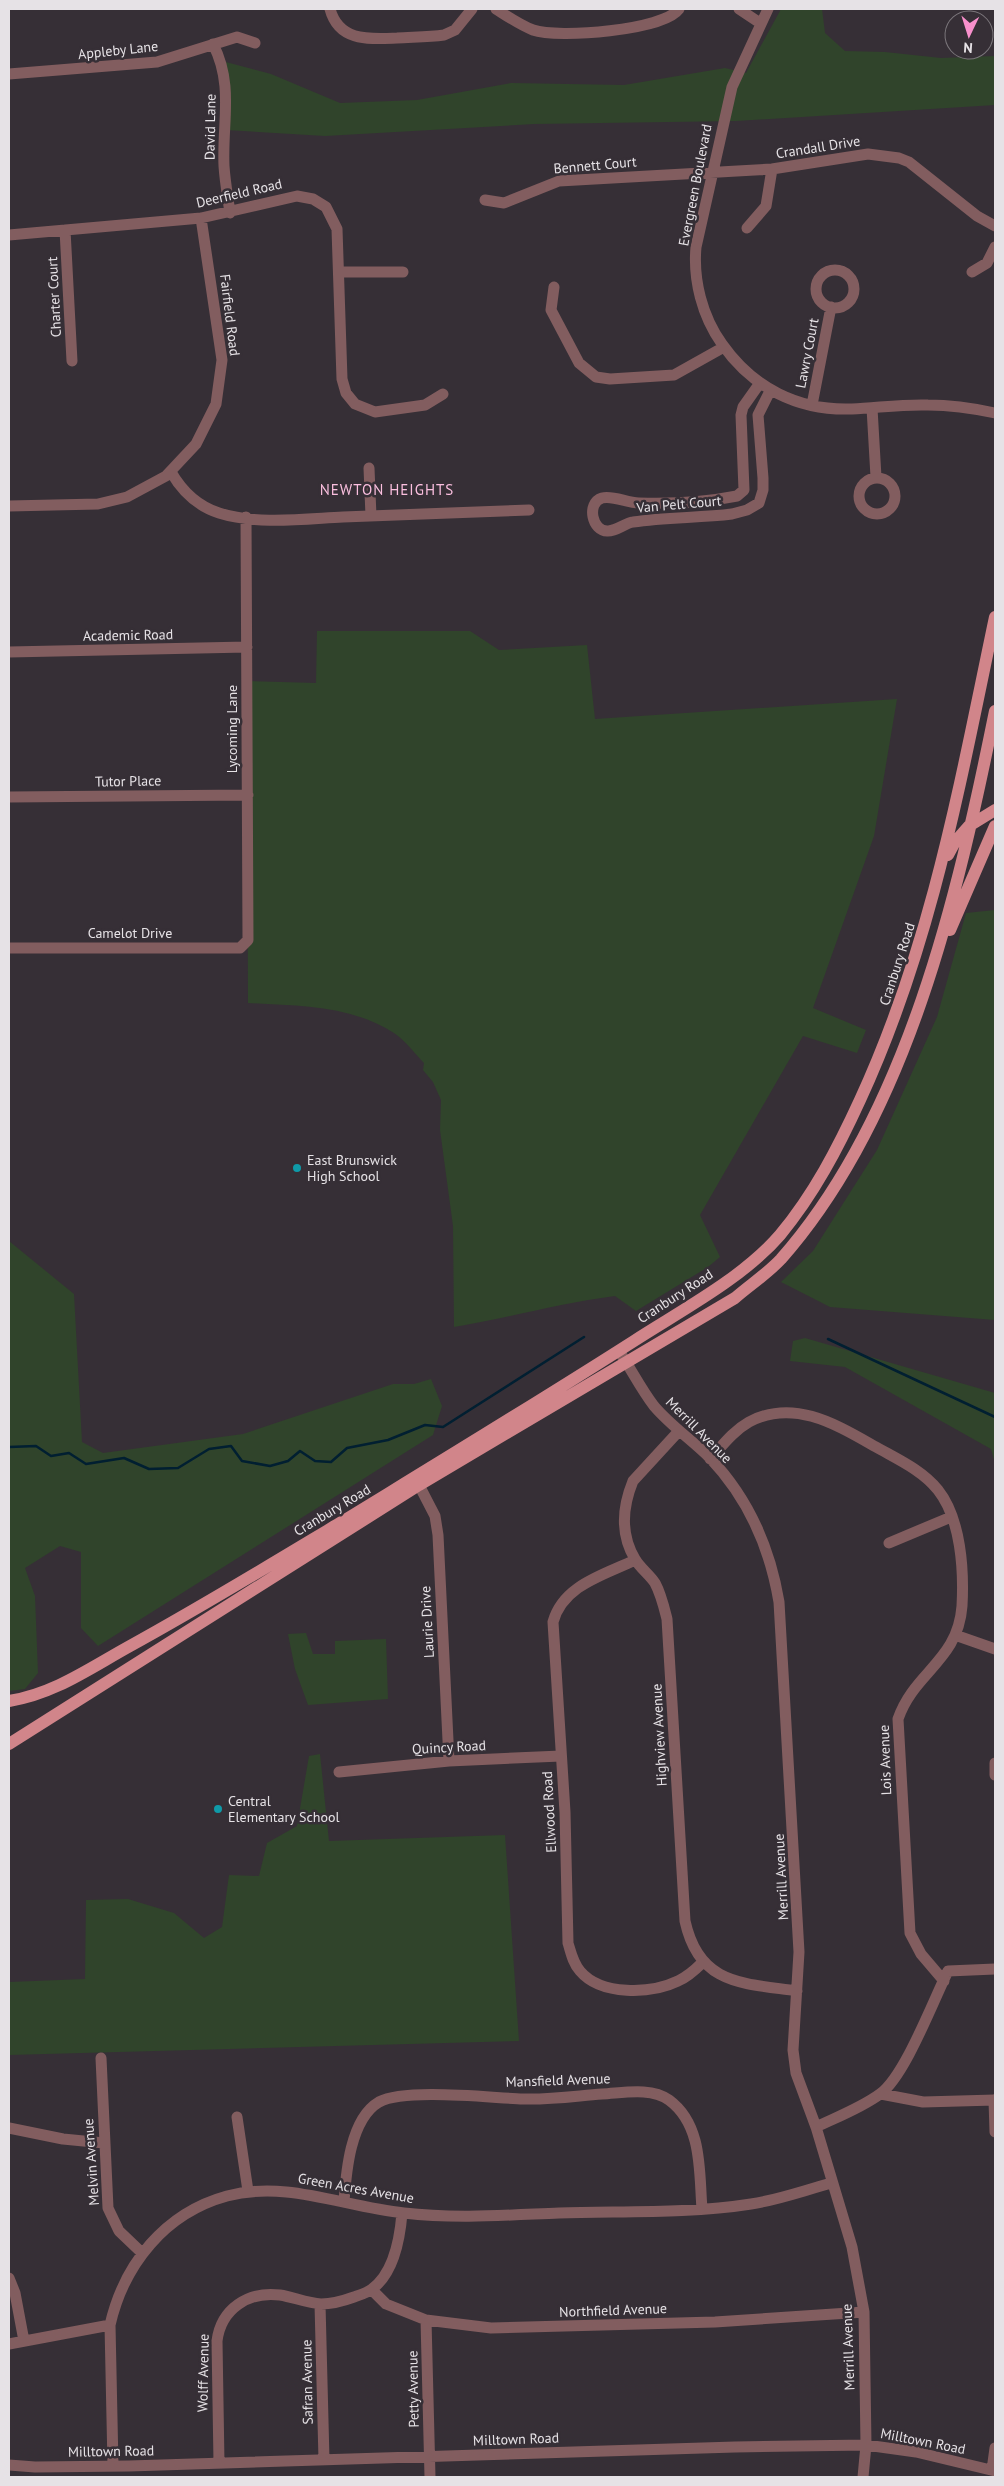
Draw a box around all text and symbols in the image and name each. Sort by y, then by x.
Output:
north arrow [944,10,994,60]
street label: Appleby Lane [77,37,159,63]
text: N [963,39,973,57]
street label: David Lane [200,94,220,160]
street label: Evergreen Boulevard [674,123,716,247]
street label: Crandall Drive [775,131,861,163]
street label: Bennett Court [553,152,638,178]
street label: Deerfield Road [194,174,284,212]
street label: Charter Court [43,256,65,338]
street label: Fairfield Road [216,273,244,357]
street label: Lawry Court [791,316,823,390]
district label: NEWTON HEIGHTS [320,480,454,499]
street label: Van Pelt Court [635,491,722,517]
street label: Academic Road [83,625,173,645]
street label: Lycoming Lane [223,685,241,773]
street label: Tutor Place [95,771,161,791]
street label: Cranbury Road [875,920,919,1008]
street label: Camelot Drive [88,924,172,942]
place label: East Brunswick High School [307,1151,397,1185]
marker: East Brunswick High School [291,1162,303,1174]
street label: Cranbury Road [634,1265,716,1327]
street label: Merrill Avenue [662,1393,736,1467]
street label: Cranbury Road [290,1480,374,1540]
street label: Laurie Drive [416,1585,438,1659]
street label: Highview Avenue [647,1683,671,1787]
street label: Lois Avenue [875,1724,895,1796]
street label: Quincy Road [412,1736,486,1758]
street label: Ellwood Road [538,1771,560,1853]
place label: Central Elementary School [228,1792,340,1826]
marker: Central Elementary School [212,1803,224,1815]
street label: Merrill Avenue [770,1833,792,1921]
street label: Mansfield Avenue [505,2069,611,2091]
street label: Melvin Avenue [79,2118,103,2206]
street label: Green Acres Avenue [297,2169,415,2207]
street label: Northfield Avenue [559,2299,667,2321]
street label: Merrill Avenue [837,2303,859,2391]
street label: Wolff Avenue [193,2334,213,2412]
street label: Safran Avenue [297,2339,317,2425]
street label: Petty Avenue [403,2350,423,2428]
street label: Milltown Road [879,2424,967,2458]
street label: Milltown Road [473,2428,559,2450]
street label: Milltown Road [68,2441,154,2461]

